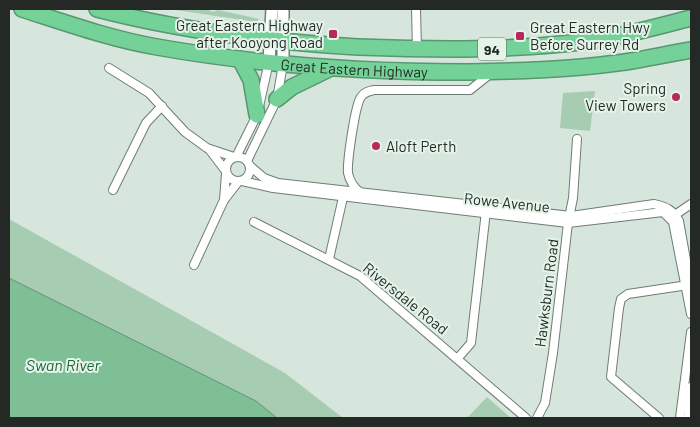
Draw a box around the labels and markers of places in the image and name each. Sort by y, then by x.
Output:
place label: Great Eastern Highway after Kooyong Road [176,16,323,51]
place label: Great Eastern Hwy Before Surrey Rd [530,18,650,53]
marker: Great Eastern Highway after Kooyong Road [327,28,339,40]
marker: Great Eastern Hwy Before Surrey Rd [514,30,526,42]
place label: Spring View Towers [585,79,666,114]
marker: Spring View Towers [670,91,682,103]
place label: Aloft Perth [386,137,456,155]
marker: Aloft Perth [370,140,382,152]

